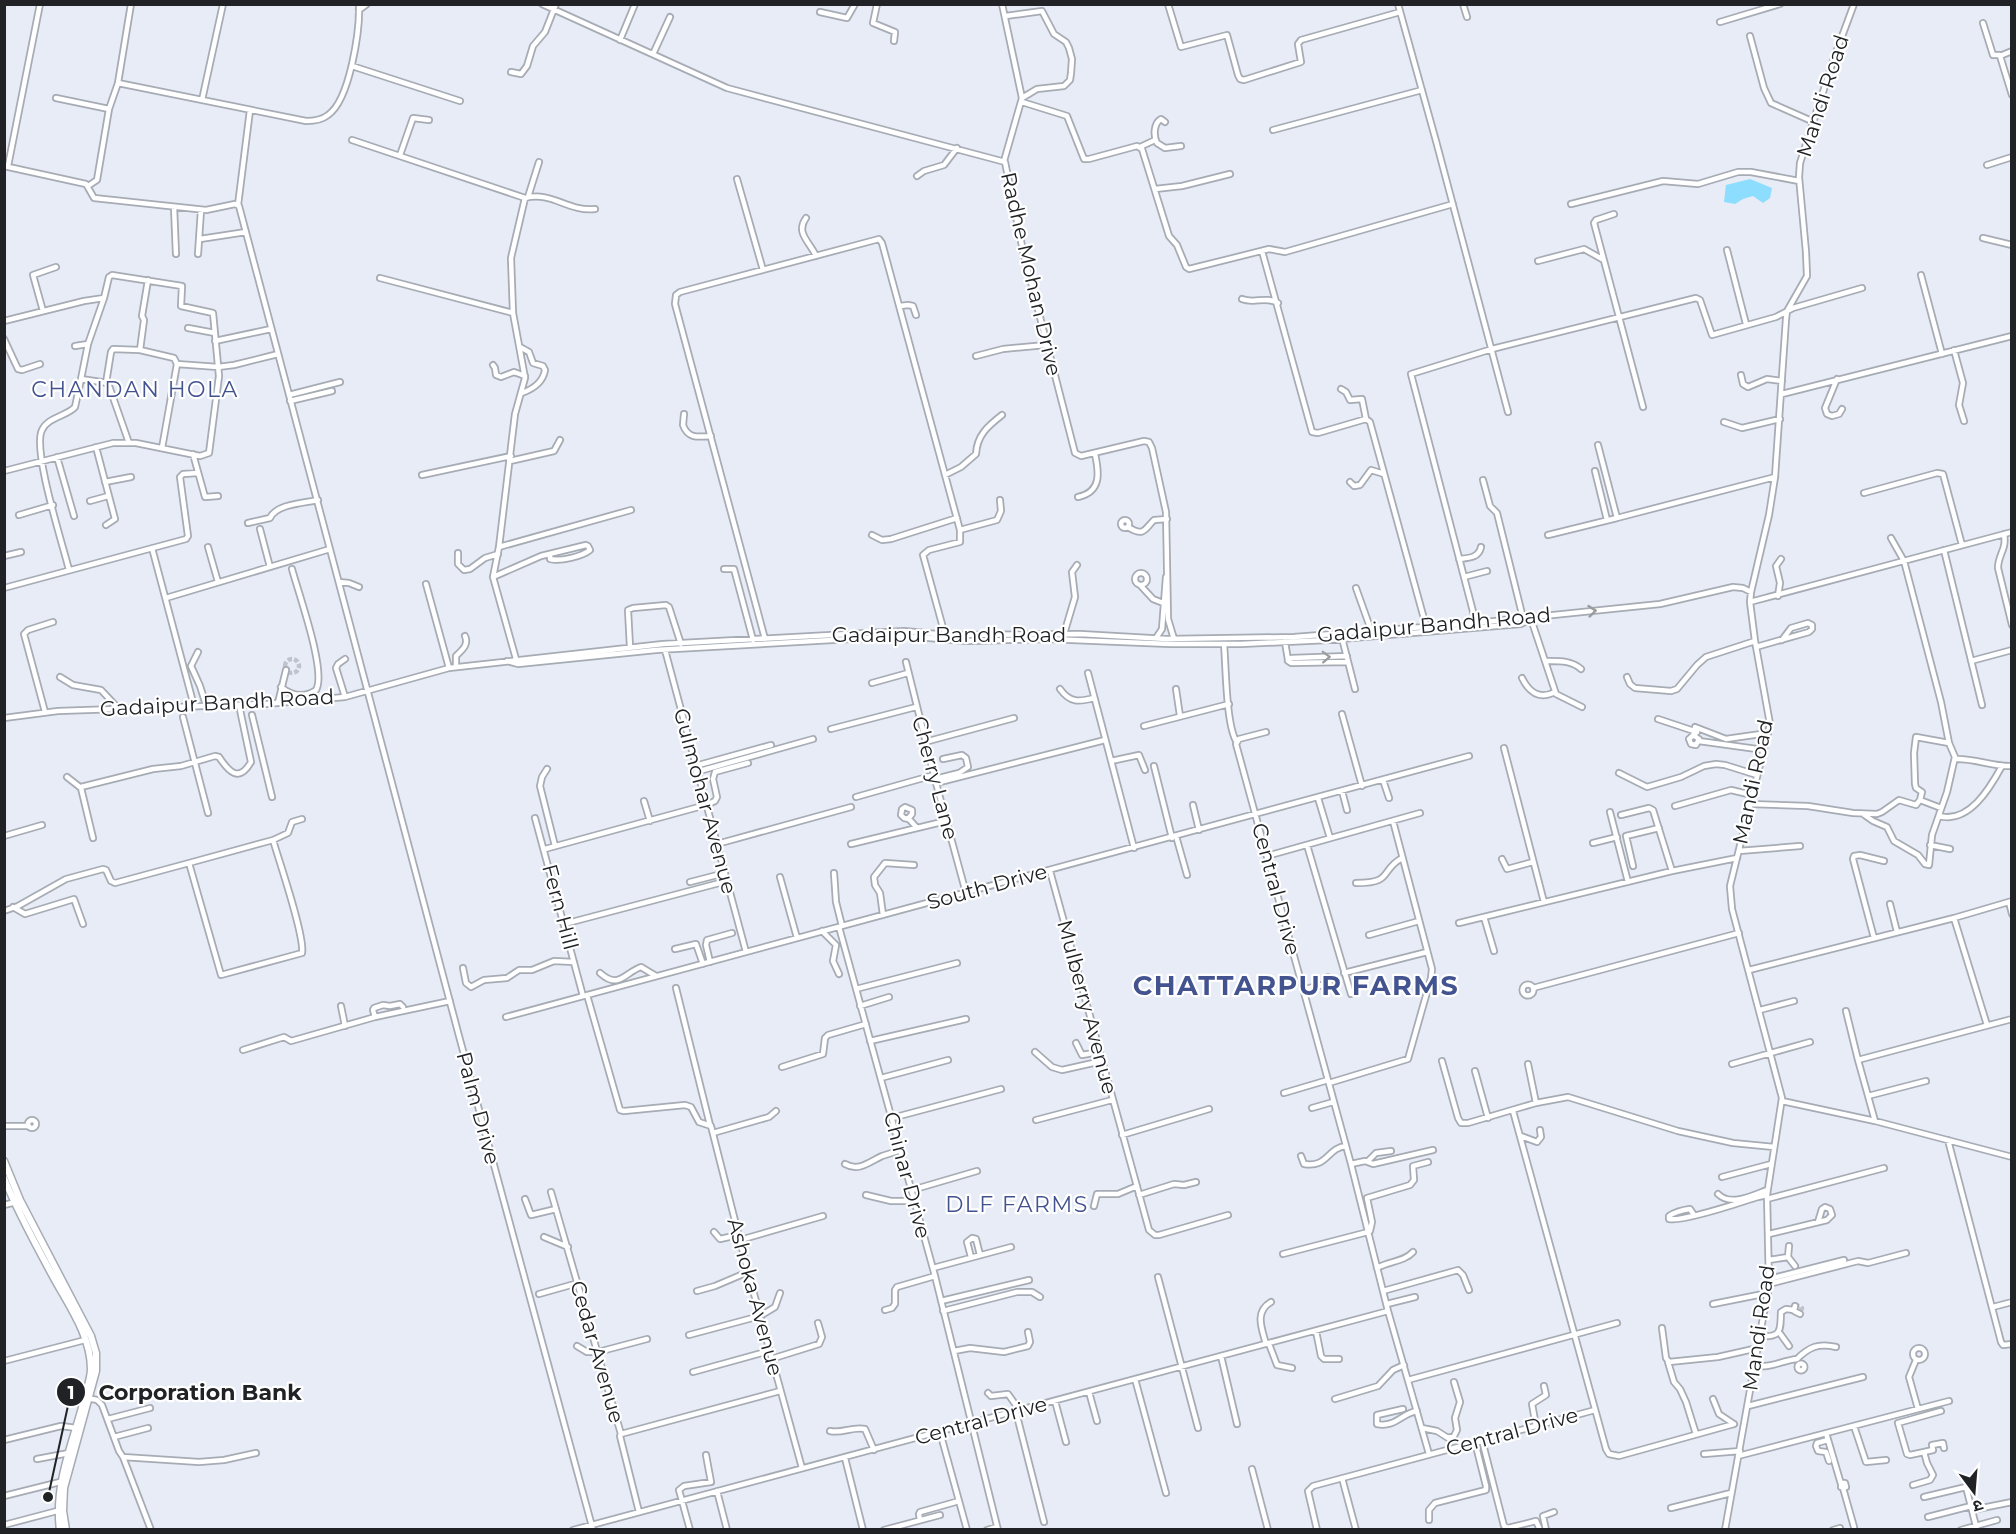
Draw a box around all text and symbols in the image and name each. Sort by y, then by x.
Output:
street label: Mandi Road [1791,32,1854,160]
street label: Radhe Mohan Drive [996,169,1067,378]
district label: CHANDAN HOLA [31,376,239,403]
street label: Gadaipur Bandh Road [1316,602,1552,647]
one-way arrow [1587,605,1596,618]
street label: Gadaipur Bandh Road [832,622,1066,647]
one-way arrow [1321,651,1330,663]
street label: Gadaipur Bandh Road [99,684,335,721]
street label: Gulmohar Avenue [669,705,742,896]
street label: Cherry Lane [907,713,964,842]
street label: Mandi Road [1727,717,1778,847]
street label: Central Drive [1247,820,1306,958]
street label: South Drive [924,858,1050,915]
street label: Fern Hill [537,861,584,952]
street label: Mulberry Avenue [1052,917,1123,1097]
district label: CHATTARPUR FARMS [1133,969,1459,1002]
street label: Palm Drive [451,1049,506,1167]
street label: Chinar Drive [879,1109,936,1241]
district label: DLF FARMS [945,1191,1089,1218]
street label: Ashoka Avenue [722,1215,789,1378]
street label: Mandi Road [1737,1263,1780,1393]
street label: Cedar Avenue [565,1278,630,1426]
callout: Corporation Bank [56,1372,313,1412]
text: Corporation Bank [98,1379,302,1406]
text: 1 [67,1382,75,1404]
street label: Central Drive [912,1391,1050,1450]
street label: Central Drive [1443,1402,1581,1461]
north arrow [1944,1462,2004,1522]
text: उ [1970,1496,1985,1517]

